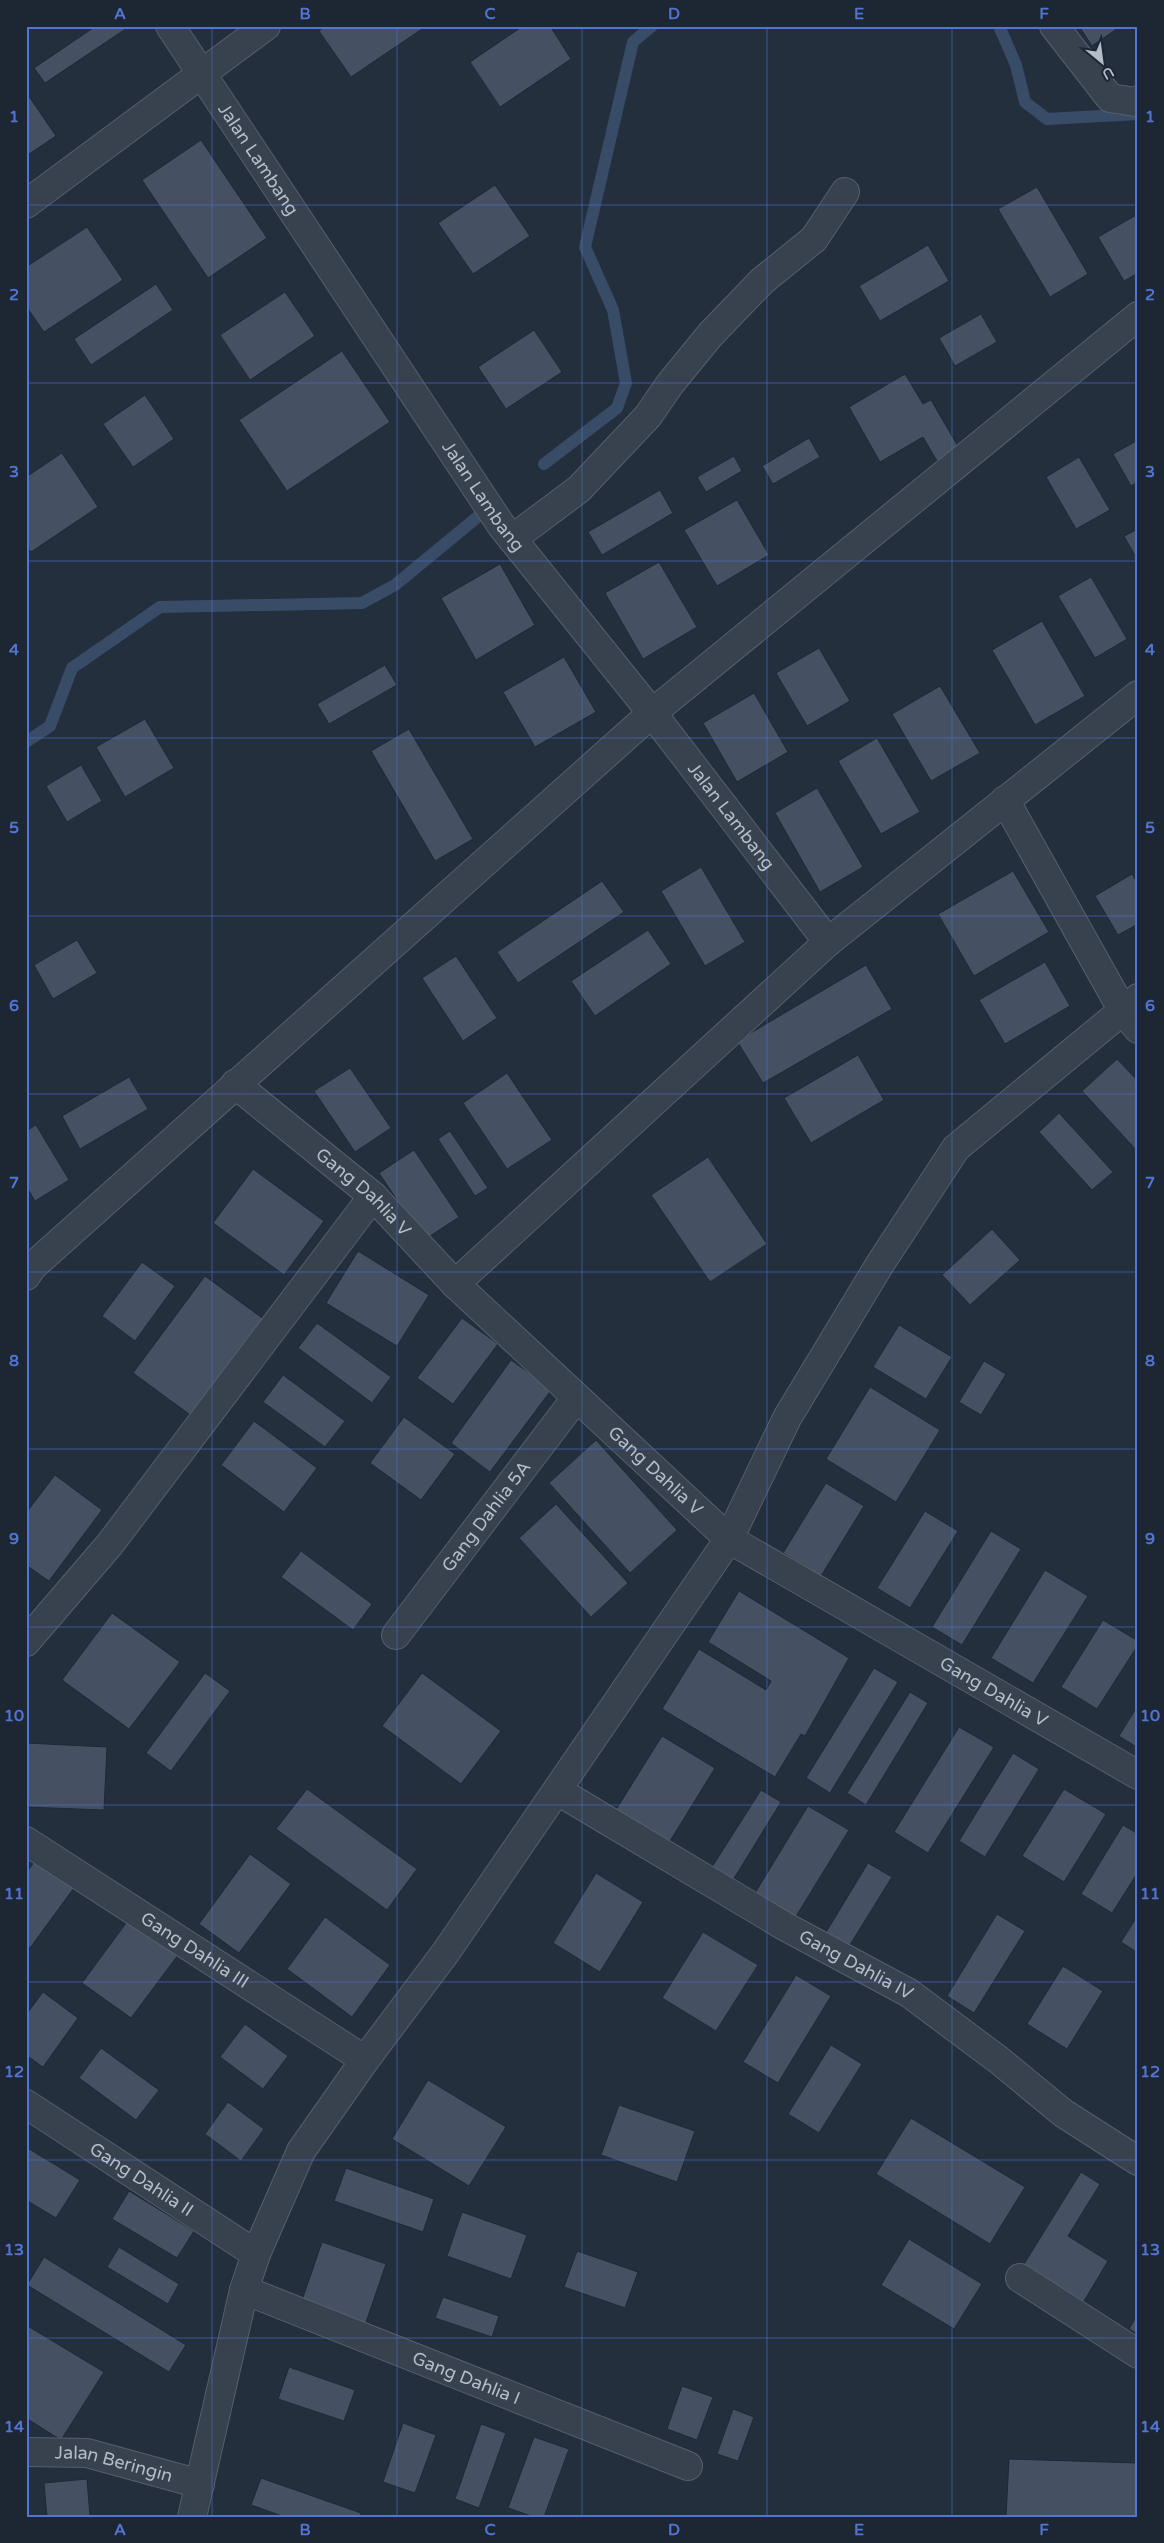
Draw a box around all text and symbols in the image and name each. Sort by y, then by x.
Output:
text: A [114,4,126,24]
text: B [299,4,311,24]
text: C [484,4,496,24]
text: D [668,4,680,24]
text: E [854,4,864,24]
text: F [1039,4,1049,24]
north arrow [1076,38,1126,88]
text: U [1099,63,1117,83]
street label: Jalan Lambang [213,99,303,219]
text: 1 [9,107,19,127]
text: 1 [1145,107,1155,127]
text: 2 [9,285,19,305]
text: 2 [1145,285,1155,305]
street label: Jalan Lambang [437,437,529,556]
text: 3 [9,462,19,482]
text: 3 [1145,462,1155,482]
text: 4 [9,640,19,660]
text: 4 [1145,640,1155,660]
street label: Jalan Lambang [683,758,779,874]
text: 5 [9,818,19,838]
text: 5 [1145,818,1155,838]
text: 6 [9,996,19,1016]
text: 6 [1145,996,1155,1016]
street label: Gang Dahlia V [311,1143,416,1241]
text: 7 [9,1173,19,1193]
text: 7 [1145,1173,1155,1193]
text: 8 [9,1351,19,1371]
text: 8 [1145,1351,1155,1371]
street label: Gang Dahlia V [604,1421,708,1520]
street label: Gang Dahlia 5A [437,1456,535,1576]
text: 9 [9,1529,19,1549]
text: 9 [1145,1529,1155,1549]
street label: Gang Dahlia V [936,1652,1052,1732]
text: 10 [4,1706,24,1726]
text: 10 [1140,1706,1160,1726]
text: 11 [4,1884,24,1904]
text: 11 [1140,1884,1160,1904]
street label: Gang Dahlia III [137,1907,253,1993]
street label: Gang Dahlia IV [795,1925,918,2004]
text: 12 [4,2062,24,2082]
text: 12 [1140,2062,1160,2082]
street label: Gang Dahlia II [86,2138,198,2221]
text: 13 [4,2240,24,2260]
text: 13 [1140,2240,1160,2260]
street label: Gang Dahlia I [409,2347,523,2409]
text: 14 [4,2417,24,2437]
text: 14 [1140,2417,1160,2437]
street label: Jalan Beringin [55,2441,175,2487]
text: A [114,2520,126,2540]
text: B [299,2520,311,2540]
text: C [484,2520,496,2540]
text: D [668,2520,680,2540]
text: E [854,2520,864,2540]
text: F [1039,2520,1049,2540]

